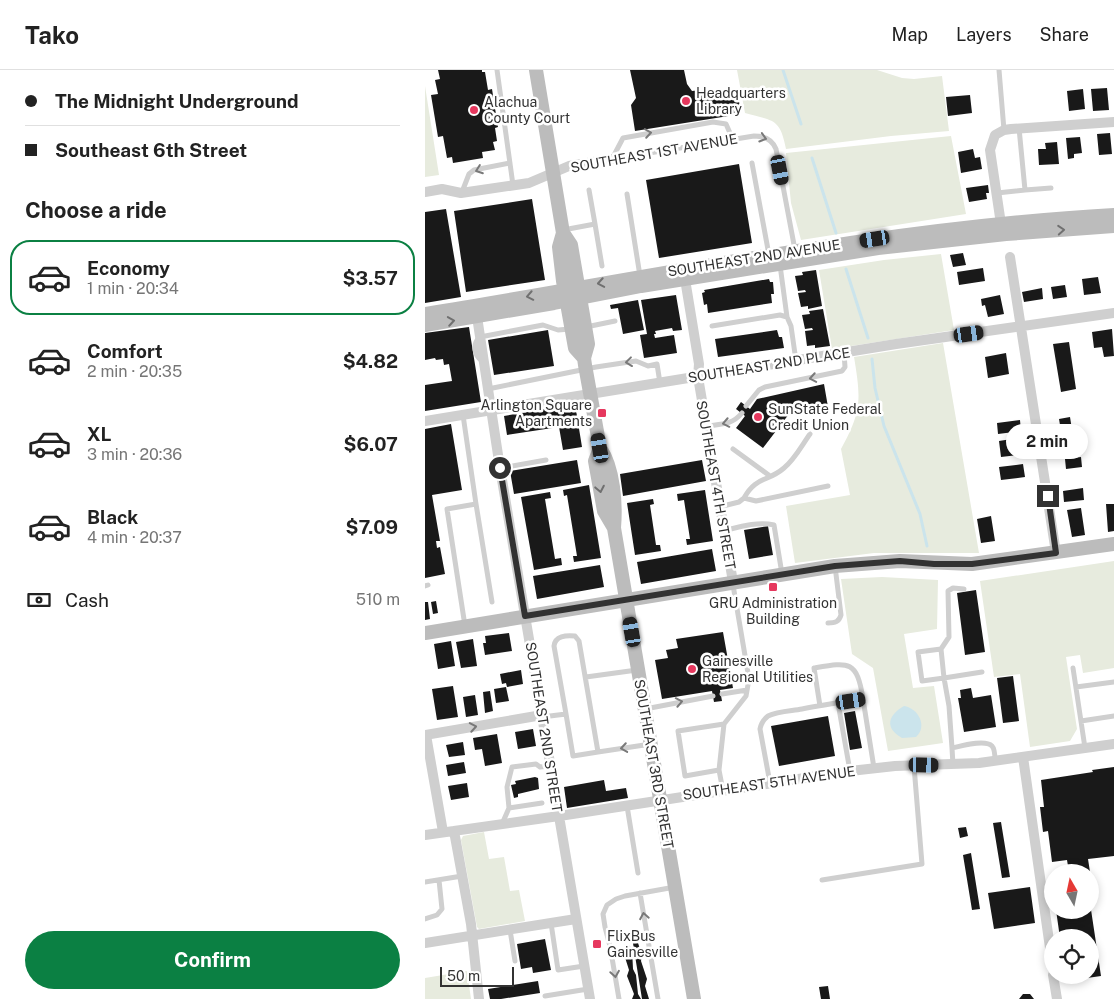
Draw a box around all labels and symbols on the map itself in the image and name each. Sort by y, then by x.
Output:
place label: Headquarters Library [696,85,786,117]
place label: Alachua County Court [484,94,570,126]
marker: Headquarters Library [680,95,692,107]
marker: Alachua County Court [468,104,480,116]
one-way arrow [644,129,652,139]
street label: SOUTHEAST 1ST AVENUE [569,130,739,176]
one-way arrow [758,133,767,143]
car [769,154,790,186]
one-way arrow [476,164,484,174]
one-way arrow [1058,224,1066,235]
car [859,229,890,249]
street label: SOUTHEAST 2ND AVENUE [666,236,842,280]
one-way arrow [597,277,605,287]
one-way arrow [526,290,535,300]
one-way arrow [447,317,455,327]
car [953,324,984,344]
street label: SOUTHEAST 2ND PLACE [687,344,851,386]
one-way arrow [624,356,632,367]
one-way arrow [809,372,818,382]
place label: Arlington Square Apartments [480,397,592,429]
street label: SOUTHEAST 4TH STREET [693,399,739,571]
place label: SunState Federal Credit Union [768,401,882,433]
marker: Arlington Square Apartments [596,407,608,419]
marker: SunState Federal Credit Union [752,411,764,423]
one-way arrow [721,417,730,428]
callout: 2 min [1007,424,1089,458]
car [590,432,609,464]
route start [489,457,511,479]
one-way arrow [595,485,605,493]
route end [1037,485,1059,507]
marker: GRU Administration Building [767,581,779,593]
place label: GRU Administration Building [709,595,837,627]
car [622,616,641,648]
street label: SOUTHEAST 2ND STREET [523,641,565,813]
place label: Gainesville Regional Utilities [702,653,813,685]
marker: Gainesville Regional Utilities [686,663,698,675]
street label: SOUTHEAST 3RD STREET [631,678,677,850]
car [835,691,866,711]
one-way arrow [674,698,683,708]
one-way arrow [469,722,477,732]
one-way arrow [620,742,628,753]
car [908,757,939,773]
street label: SOUTHEAST 5TH AVENUE [682,763,856,803]
north arrow [1044,864,1099,919]
one-way arrow [640,912,650,921]
place label: FlixBus Gainesville [607,928,678,960]
marker: FlixBus Gainesville [591,938,603,950]
scale bar [440,964,514,987]
one-way arrow [609,969,619,978]

